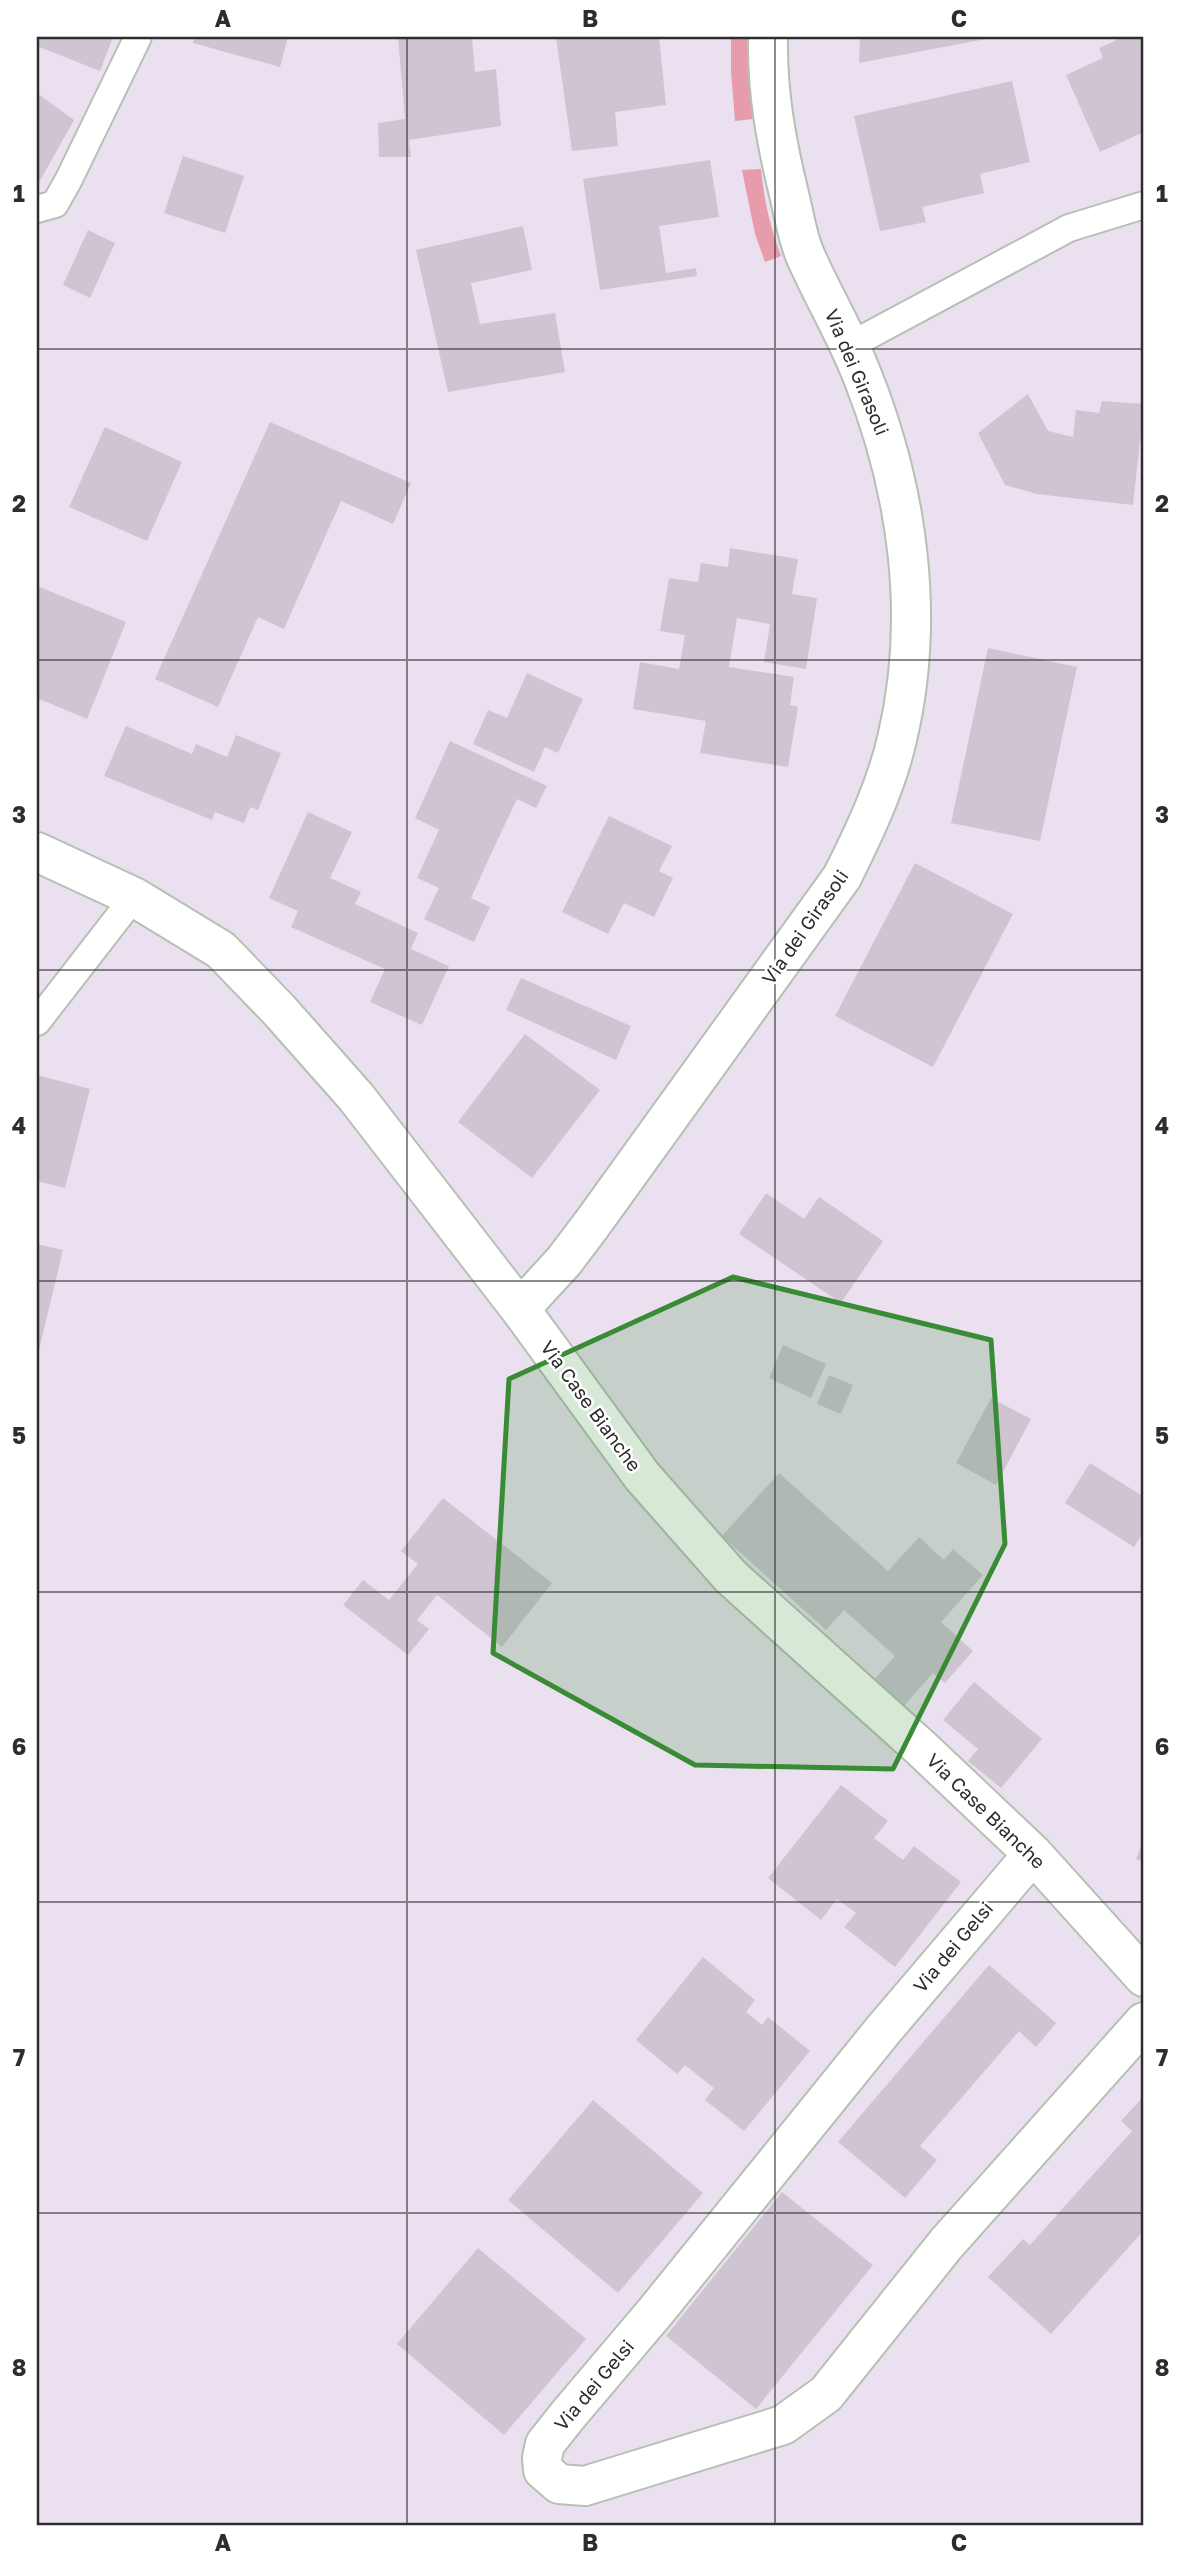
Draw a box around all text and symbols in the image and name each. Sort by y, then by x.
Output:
text: A [215,4,232,32]
text: B [582,4,598,32]
text: C [951,4,967,32]
text: 1 [13,179,25,207]
text: 1 [1156,179,1168,207]
street label: Via dei Girasoli [821,305,894,438]
text: 2 [12,489,26,517]
text: 2 [1155,489,1169,517]
text: 3 [12,800,26,828]
text: 3 [1155,800,1169,828]
street label: Via dei Girasoli [756,865,853,989]
text: 4 [12,1111,26,1139]
text: 4 [1155,1111,1169,1139]
street label: Via Case Bianche [536,1336,647,1476]
text: 5 [12,1421,26,1449]
text: 5 [1155,1421,1169,1449]
text: 6 [12,1732,26,1760]
text: 6 [1155,1732,1169,1760]
street label: Via Case Bianche [922,1748,1050,1873]
street label: Via dei Gelsi [908,1897,997,1997]
text: 7 [13,2043,25,2071]
text: 7 [1156,2043,1168,2071]
street label: Via dei Gelsi [549,2335,638,2435]
text: 8 [12,2353,26,2381]
text: 8 [1155,2353,1169,2381]
text: A [215,2528,232,2556]
text: B [582,2528,598,2556]
text: C [951,2528,967,2556]

